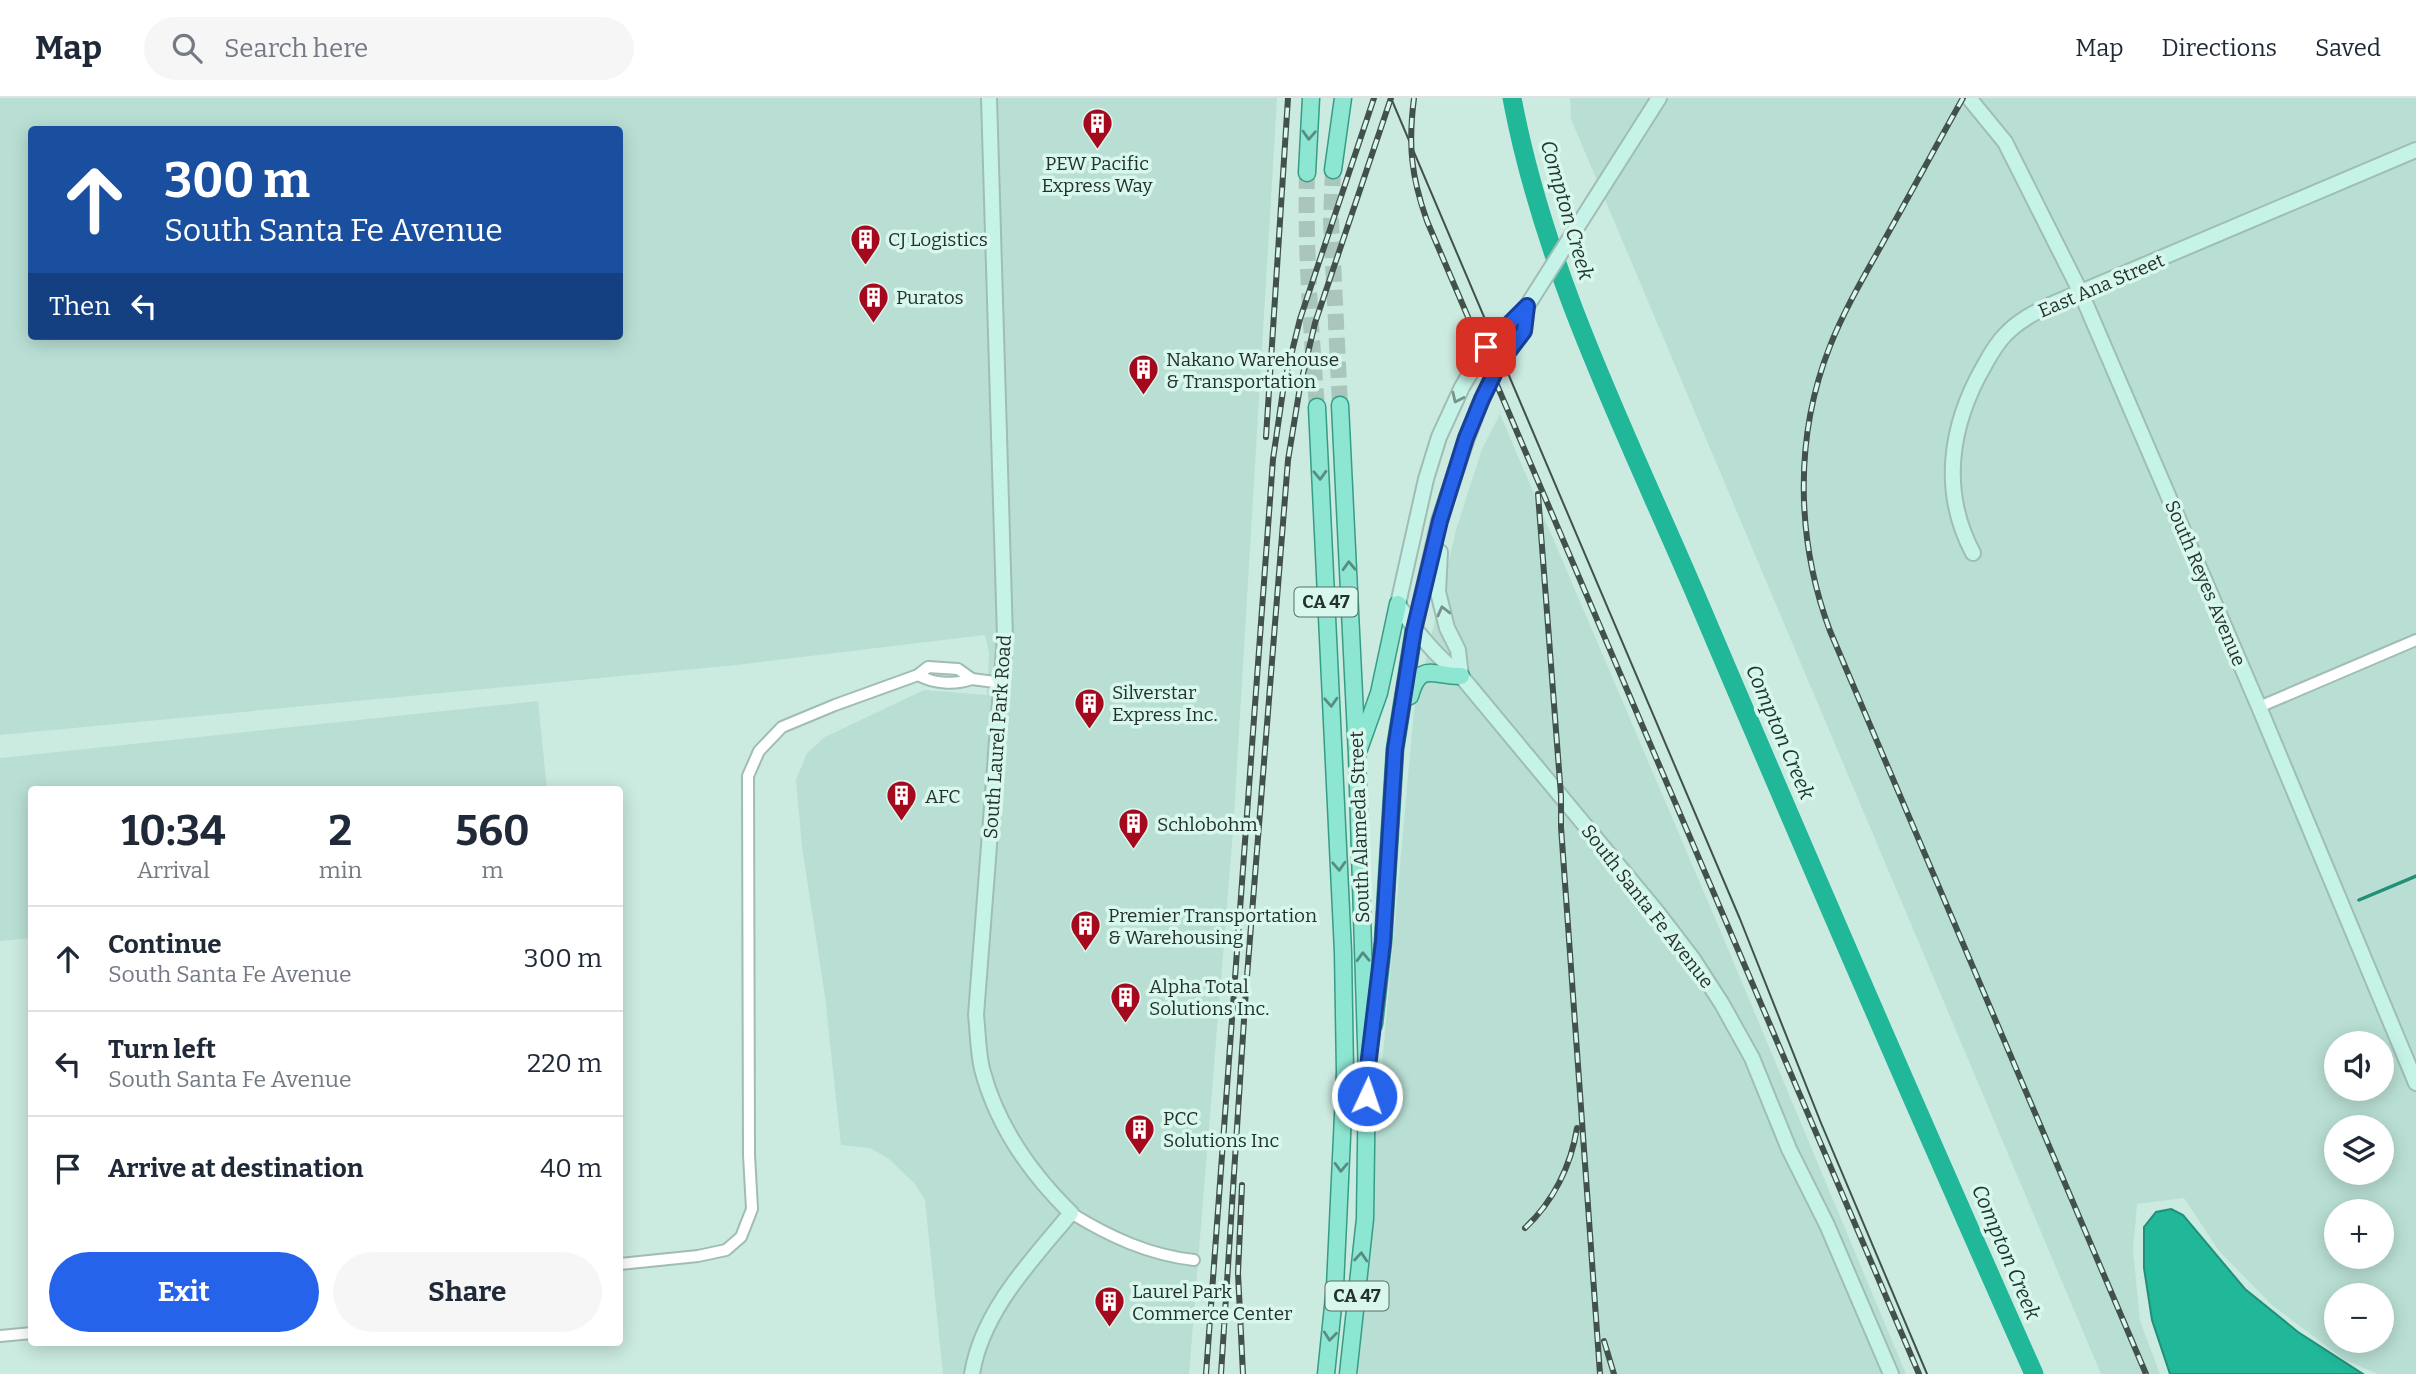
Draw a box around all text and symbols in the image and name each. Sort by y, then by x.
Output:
search box [144,17,634,80]
text: Map [35,28,102,68]
icon: search [168,29,206,67]
text: Search here [224,33,368,64]
text: Map [2075,34,2124,62]
text: Directions [2162,34,2277,62]
text: Saved [2315,34,2381,62]
building icon: PEW Pacific Express Way [1080,107,1114,151]
one-way arrow [1301,130,1316,141]
water label: Compton Creek [1535,137,1600,283]
text: 300 m [164,151,310,210]
place label: PEW Pacific Express Way [1042,152,1153,197]
icon: ahead [49,154,140,245]
text: South Santa Fe Avenue [164,211,503,249]
building icon: CJ Logistics [848,222,882,266]
place label: CJ Logistics [888,228,988,251]
street label: East Ana Street [2035,249,2168,322]
building icon: Puratos [856,280,890,324]
place label: Puratos [896,286,964,309]
icon: left [125,287,163,325]
text: Then [49,291,111,322]
pin [1456,317,1516,377]
icon: arrive [1467,328,1505,366]
place label: Nakano Warehouse & Transportation [1166,348,1339,393]
building icon: Nakano Warehouse & Transportation [1126,353,1160,397]
one-way arrow [1451,391,1465,404]
one-way arrow [1313,470,1328,481]
street label: South Reyes Avenue [2160,497,2251,670]
one-way arrow [1341,560,1356,571]
road number: CA 47 [1294,588,1358,616]
one-way arrow [1437,605,1451,617]
street label: South Laurel Park Road [979,634,1016,840]
water label: Compton Creek [1740,661,1820,804]
place label: Silverstar Express Inc. [1112,681,1218,726]
building icon: Silverstar Express Inc. [1072,686,1106,730]
one-way arrow [1323,697,1338,708]
street label: South Alameda Street [1345,730,1374,924]
building icon: AFC [885,779,919,823]
place label: AFC [925,785,960,808]
text: 10:34 [121,806,226,856]
text: 2 [329,806,352,856]
text: 560 [455,806,530,856]
building icon: Schlobohm [1117,807,1151,851]
place label: Schlobohm [1157,813,1258,836]
street label: South Santa Fe Avenue [1577,820,1719,993]
text: Arrival [137,856,210,884]
text: min [319,856,362,884]
text: m [482,856,504,884]
one-way arrow [1331,861,1346,872]
place label: Premier Transportation & Warehousing [1108,904,1317,949]
building icon: Premier Transportation & Warehousing [1068,909,1102,953]
text: Continue [108,929,222,960]
icon: ahead [49,940,87,978]
text: 300 m [524,943,602,974]
one-way arrow [1356,952,1371,963]
text: South Santa Fe Avenue [108,960,352,988]
place label: Alpha Total Solutions Inc. [1149,975,1269,1020]
building icon: Alpha Total Solutions Inc. [1109,980,1143,1024]
map controls [2324,1031,2394,1353]
button: sound [2324,1031,2394,1101]
text: Turn left [108,1034,216,1065]
icon: left [49,1045,87,1083]
text: 220 m [527,1048,602,1079]
position arrow [1330,1059,1404,1133]
text: South Santa Fe Avenue [108,1065,352,1093]
place label: PCC Solutions Inc [1163,1107,1279,1152]
building icon: PCC Solutions Inc [1123,1112,1157,1156]
button: layers [2324,1115,2394,1185]
icon: arrive [49,1150,87,1188]
text: Arrive at destination [108,1153,363,1184]
text: 40 m [540,1153,602,1184]
one-way arrow [1334,1162,1349,1173]
water label: Compton Creek [1966,1181,2046,1324]
button: + [2324,1199,2394,1269]
button: Exit [49,1252,319,1332]
button: Share [333,1252,602,1332]
one-way arrow [1353,1252,1368,1263]
place label: Laurel Park Commerce Center [1132,1280,1293,1325]
road number: CA 47 [1326,1282,1388,1310]
button: − [2324,1283,2394,1353]
building icon: Laurel Park Commerce Center [1092,1285,1126,1329]
one-way arrow [1323,1330,1338,1341]

